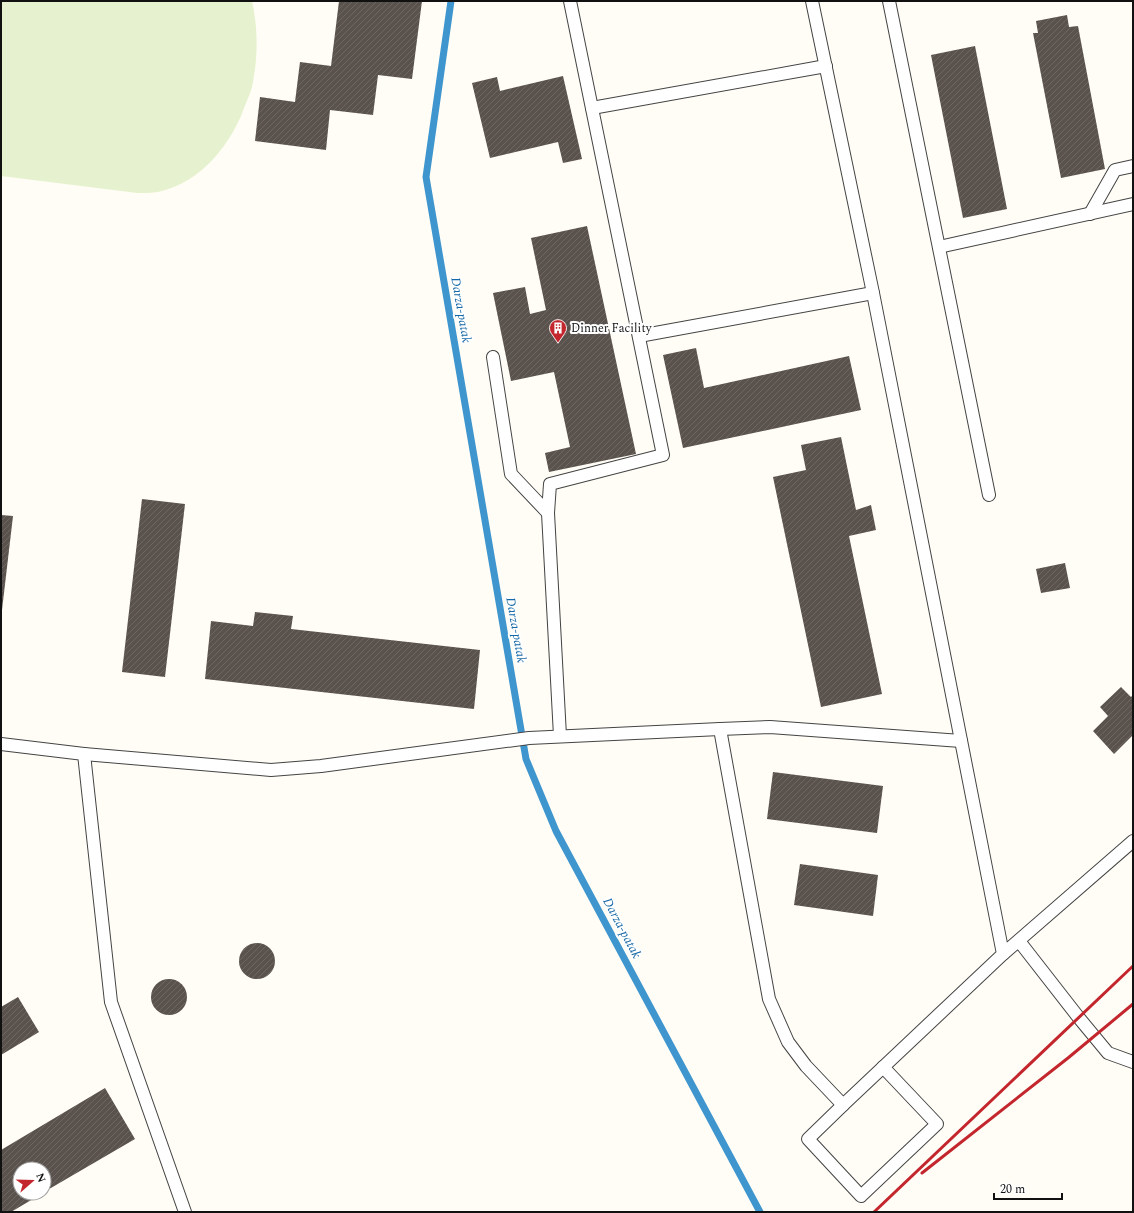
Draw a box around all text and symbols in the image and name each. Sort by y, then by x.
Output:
water label: Darza-patak [445,275,477,345]
building icon: Dinner Facility [548,318,568,343]
place label: Dinner Facility [571,319,653,338]
water label: Darza-patak [500,595,532,665]
water label: Darza-patak [598,894,646,962]
north arrow [12,1161,52,1201]
text: N [31,1171,50,1185]
scale bar [994,1175,1062,1201]
text: 20 m [1000,1180,1025,1199]

